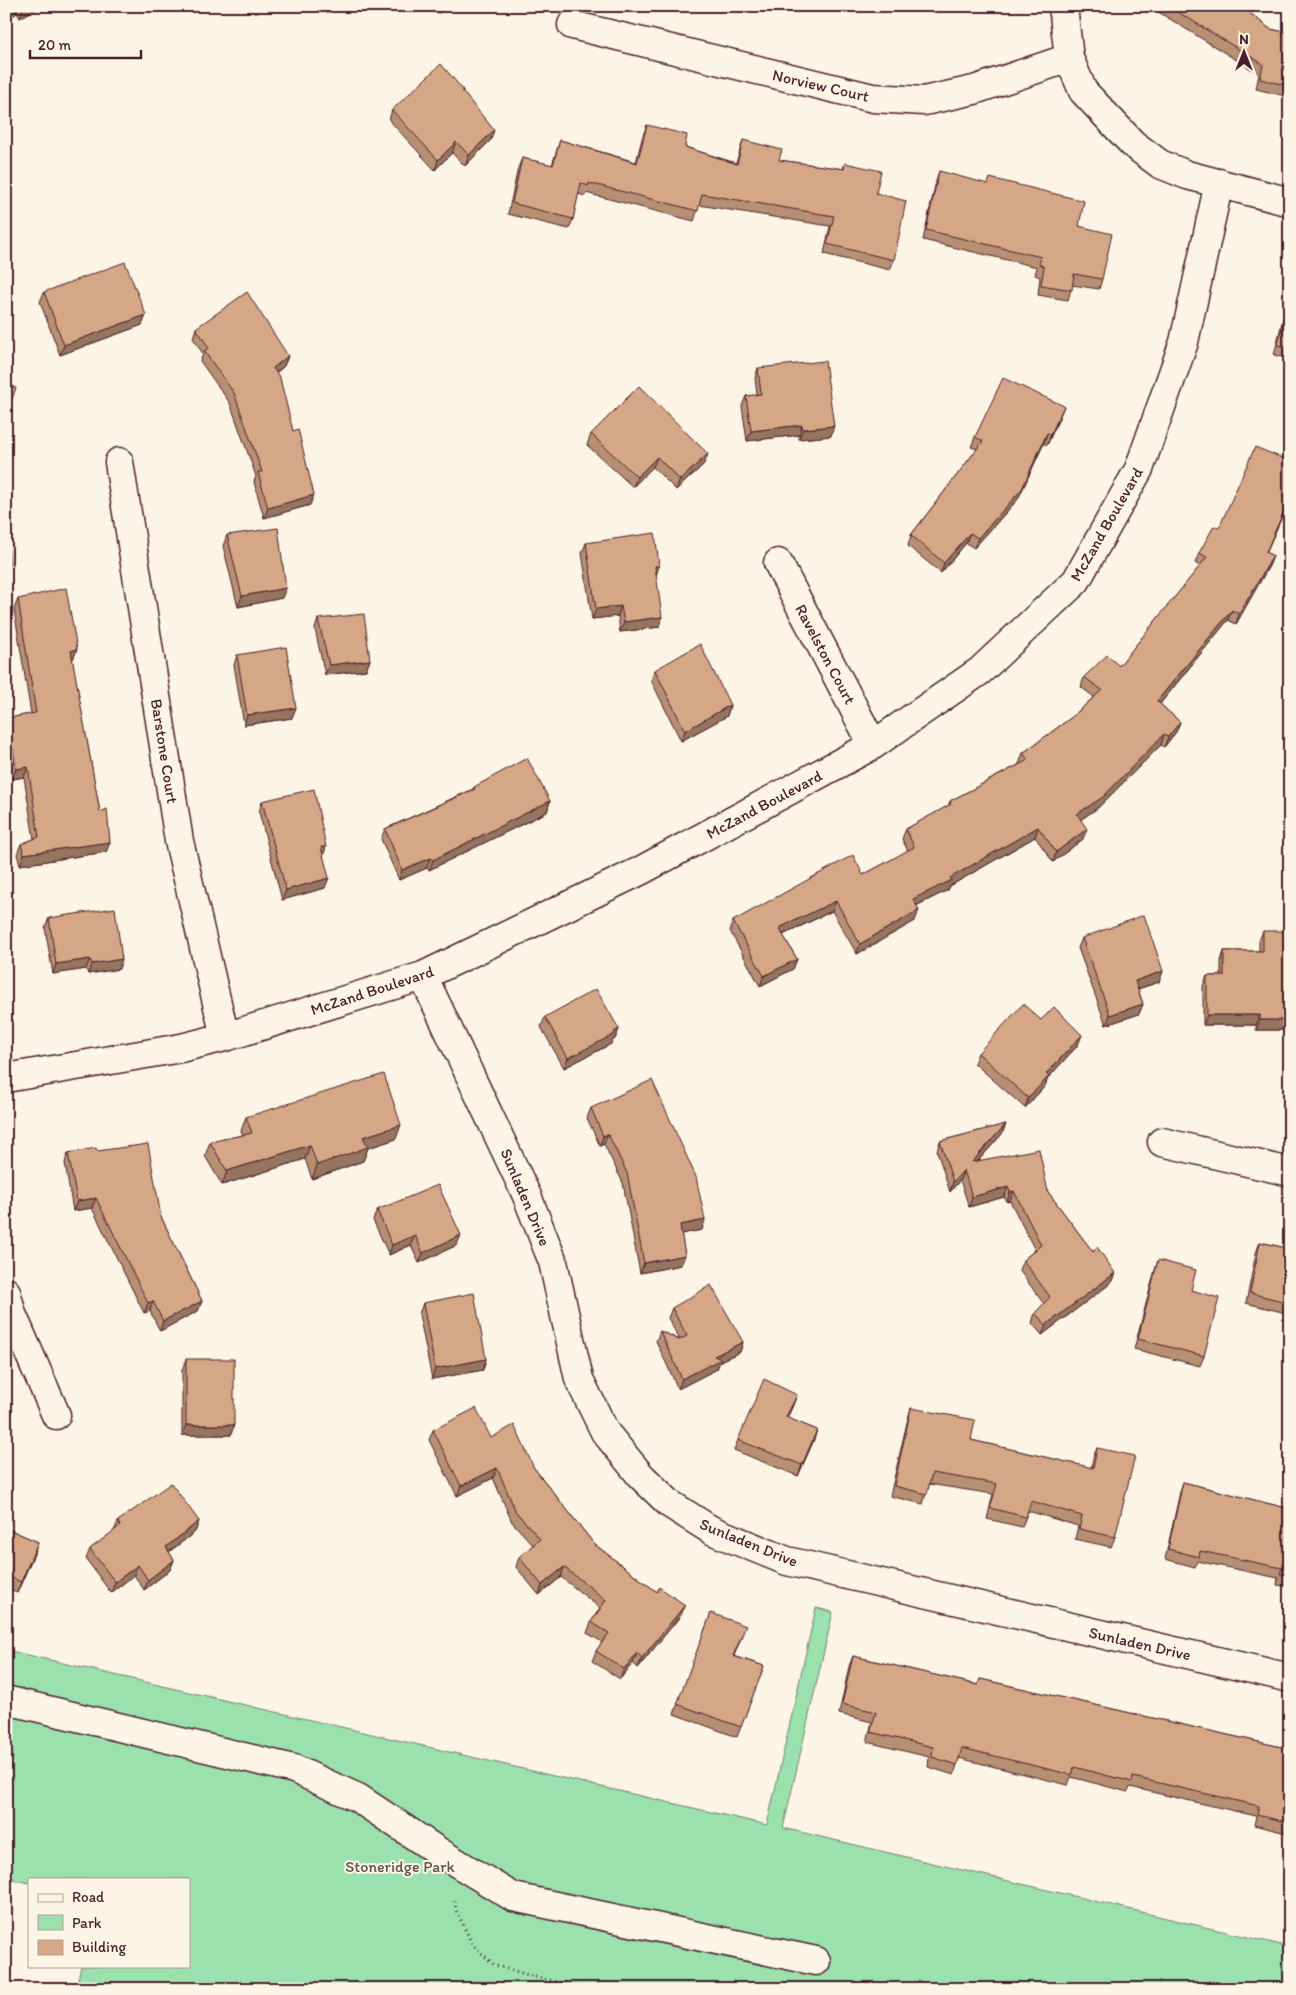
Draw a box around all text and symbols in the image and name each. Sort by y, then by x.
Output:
scale bar [30,28,141,60]
north arrow [1218,28,1268,78]
text: N [1239,31,1249,48]
text: 20 m [38,36,72,54]
street label: Norview Court [771,65,871,106]
street label: McZand Boulevard [1066,464,1147,585]
street label: Ravelston Court [791,601,860,707]
street label: Barstone Court [147,697,182,805]
street label: McZand Boulevard [703,766,826,843]
street label: McZand Boulevard [308,962,436,1019]
street label: Sunladen Drive [496,1146,555,1249]
street label: Sunladen Drive [697,1514,801,1571]
street label: Sunladen Drive [1087,1623,1193,1664]
park label: Stoneridge Park [345,1857,456,1876]
legend [28,1878,190,1968]
text: Road [72,1888,105,1906]
text: Park [72,1914,102,1932]
text: Building [72,1938,126,1956]

